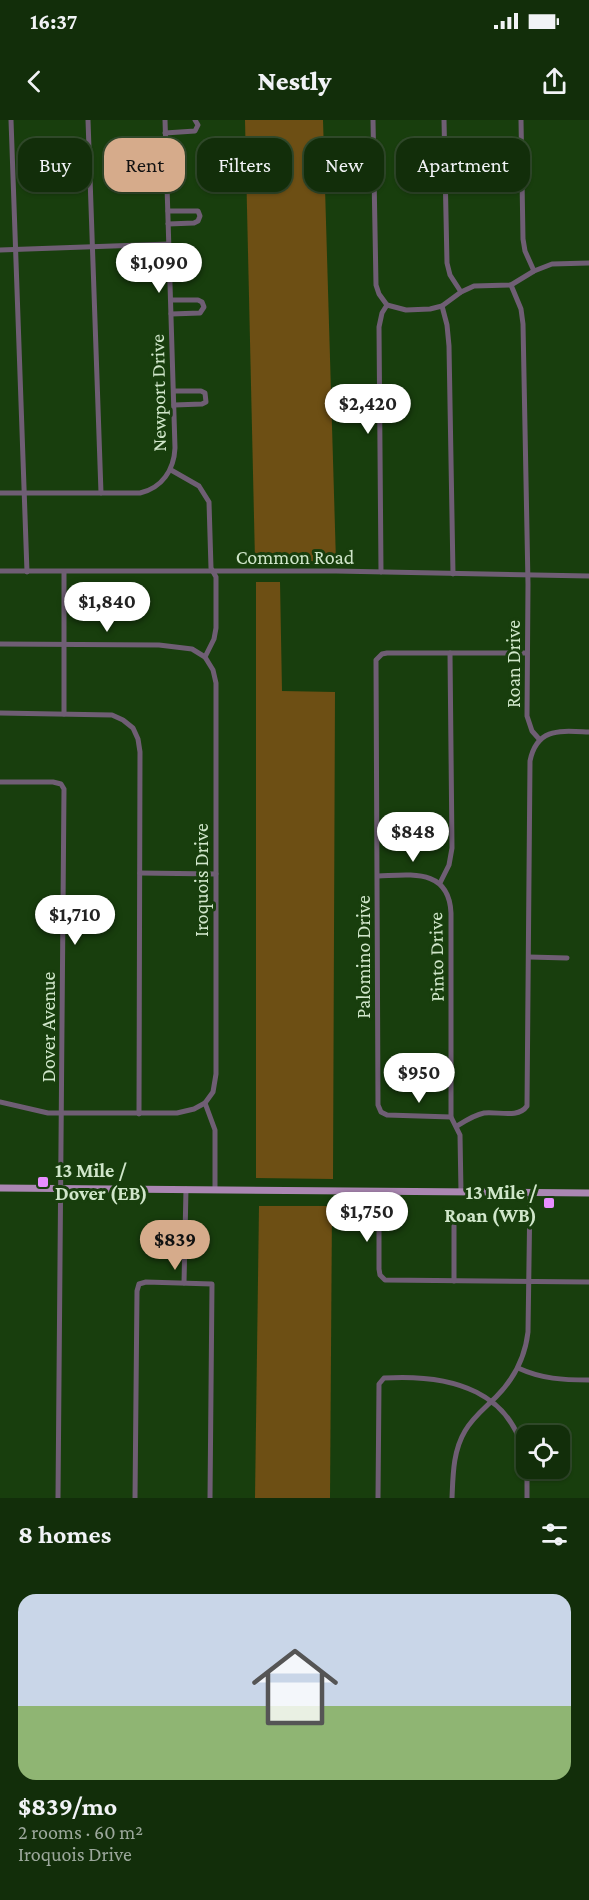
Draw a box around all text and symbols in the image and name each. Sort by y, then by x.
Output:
text: 16:37 [30,9,77,34]
icon: back [18,65,51,98]
icon: share [538,65,571,98]
text: Nestly [258,66,331,96]
chip: Buy [18,138,92,192]
chip: Rent [104,138,185,192]
chip: Filters [197,138,292,192]
chip: New [304,138,384,192]
chip: Apartment [396,138,530,192]
pin: $1,090 [110,243,208,294]
text: $1,090 [130,251,188,273]
street label: Newport Drive [146,334,171,452]
pin: $2,420 [319,384,417,435]
text: $2,420 [339,392,397,414]
street label: Common Road [236,546,355,568]
pin: $1,840 [58,582,156,633]
text: $1,840 [78,590,136,612]
street label: Roan Drive [502,620,524,708]
pin: $848 [377,812,449,863]
text: $848 [391,820,435,842]
street label: Iroquois Drive [190,823,213,937]
pin: $1,710 [26,895,124,946]
street label: Palomino Drive [352,895,374,1019]
text: $1,710 [49,903,101,925]
street label: Pinto Drive [424,912,448,1002]
street label: Dover Avenue [37,971,59,1082]
pin: $950 [383,1053,455,1104]
text: $950 [398,1061,440,1083]
place label: 13 Mile / Dover (EB) [55,1159,148,1205]
marker: 13 Mile / Dover (EB) [36,1175,50,1189]
place label: 13 Mile / Roan (WB) [444,1181,538,1227]
pin: $1,750 [318,1192,416,1243]
marker: 13 Mile / Roan (WB) [542,1196,556,1210]
text: $1,750 [340,1200,394,1222]
pin: $839 [139,1220,211,1271]
text: $839 [154,1228,196,1250]
map controls [516,1425,570,1479]
button: locate [516,1425,570,1479]
icon: filters [538,1518,571,1551]
text: 8 homes [18,1520,111,1549]
icon: home [241,1633,349,1741]
text: $839/mo [18,1792,117,1821]
text: 2 rooms · 60 m² [18,1821,143,1843]
text: Iroquois Drive [18,1843,132,1865]

